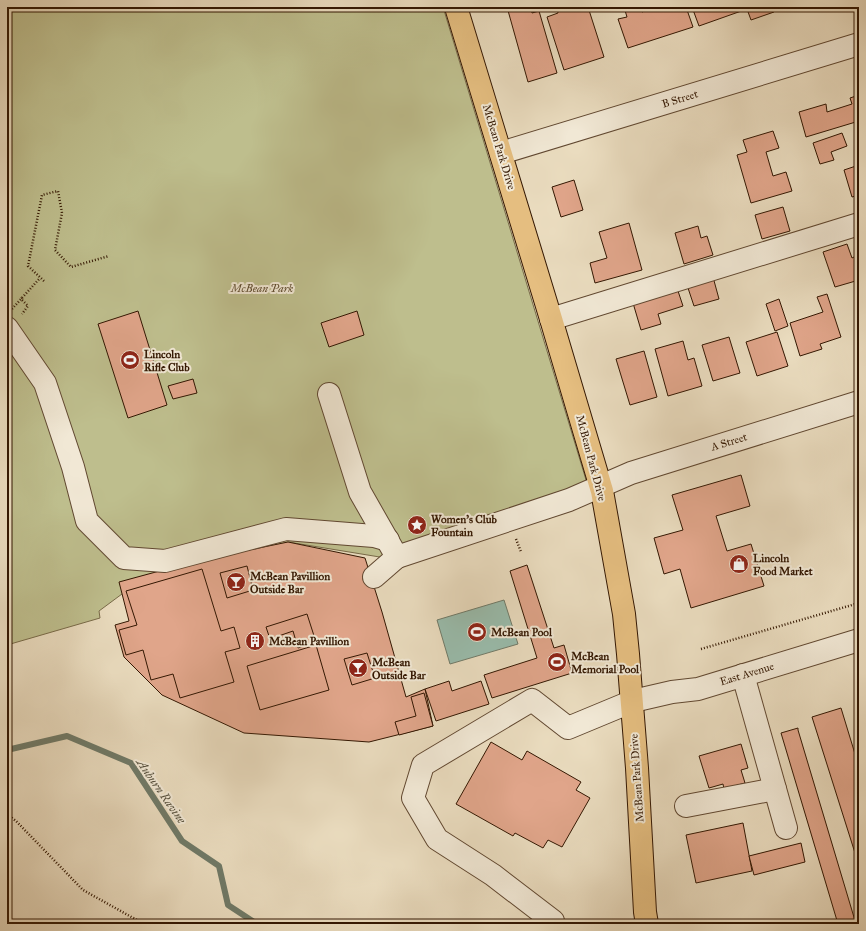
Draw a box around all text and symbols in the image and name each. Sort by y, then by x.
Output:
street label: B Street [660,87,700,111]
street label: McBean Park Drive [480,103,518,192]
park label: McBean Park [230,282,293,295]
place label: Lincoln Rifle Club [144,348,190,374]
sports icon: Lincoln Rifle Club [119,349,141,371]
street label: McBean Park Drive [573,414,609,503]
street label: A Street [708,430,749,454]
place label: Women's Club Fountain [431,513,498,539]
place icon: Women's Club Fountain [406,514,428,536]
place label: Lincoln Food Market [753,552,813,578]
shop icon: Lincoln Food Market [728,553,750,575]
place label: McBean Pavillion Outside Bar [250,570,330,596]
bar icon: McBean Pavillion Outside Bar [225,571,247,593]
sports icon: McBean Pool [466,621,488,643]
place label: McBean Pool [491,626,553,639]
building icon: McBean Pavillion [244,630,266,652]
place label: McBean Pavillion [269,635,349,648]
place label: McBean Memorial Pool [571,650,640,676]
sports icon: McBean Memorial Pool [546,651,568,673]
place label: McBean Outside Bar [372,656,427,682]
bar icon: McBean Outside Bar [347,657,369,679]
street label: East Avenue [718,660,776,688]
street label: McBean Park Drive [627,733,647,823]
water label: Auburn Ravine [132,754,189,827]

